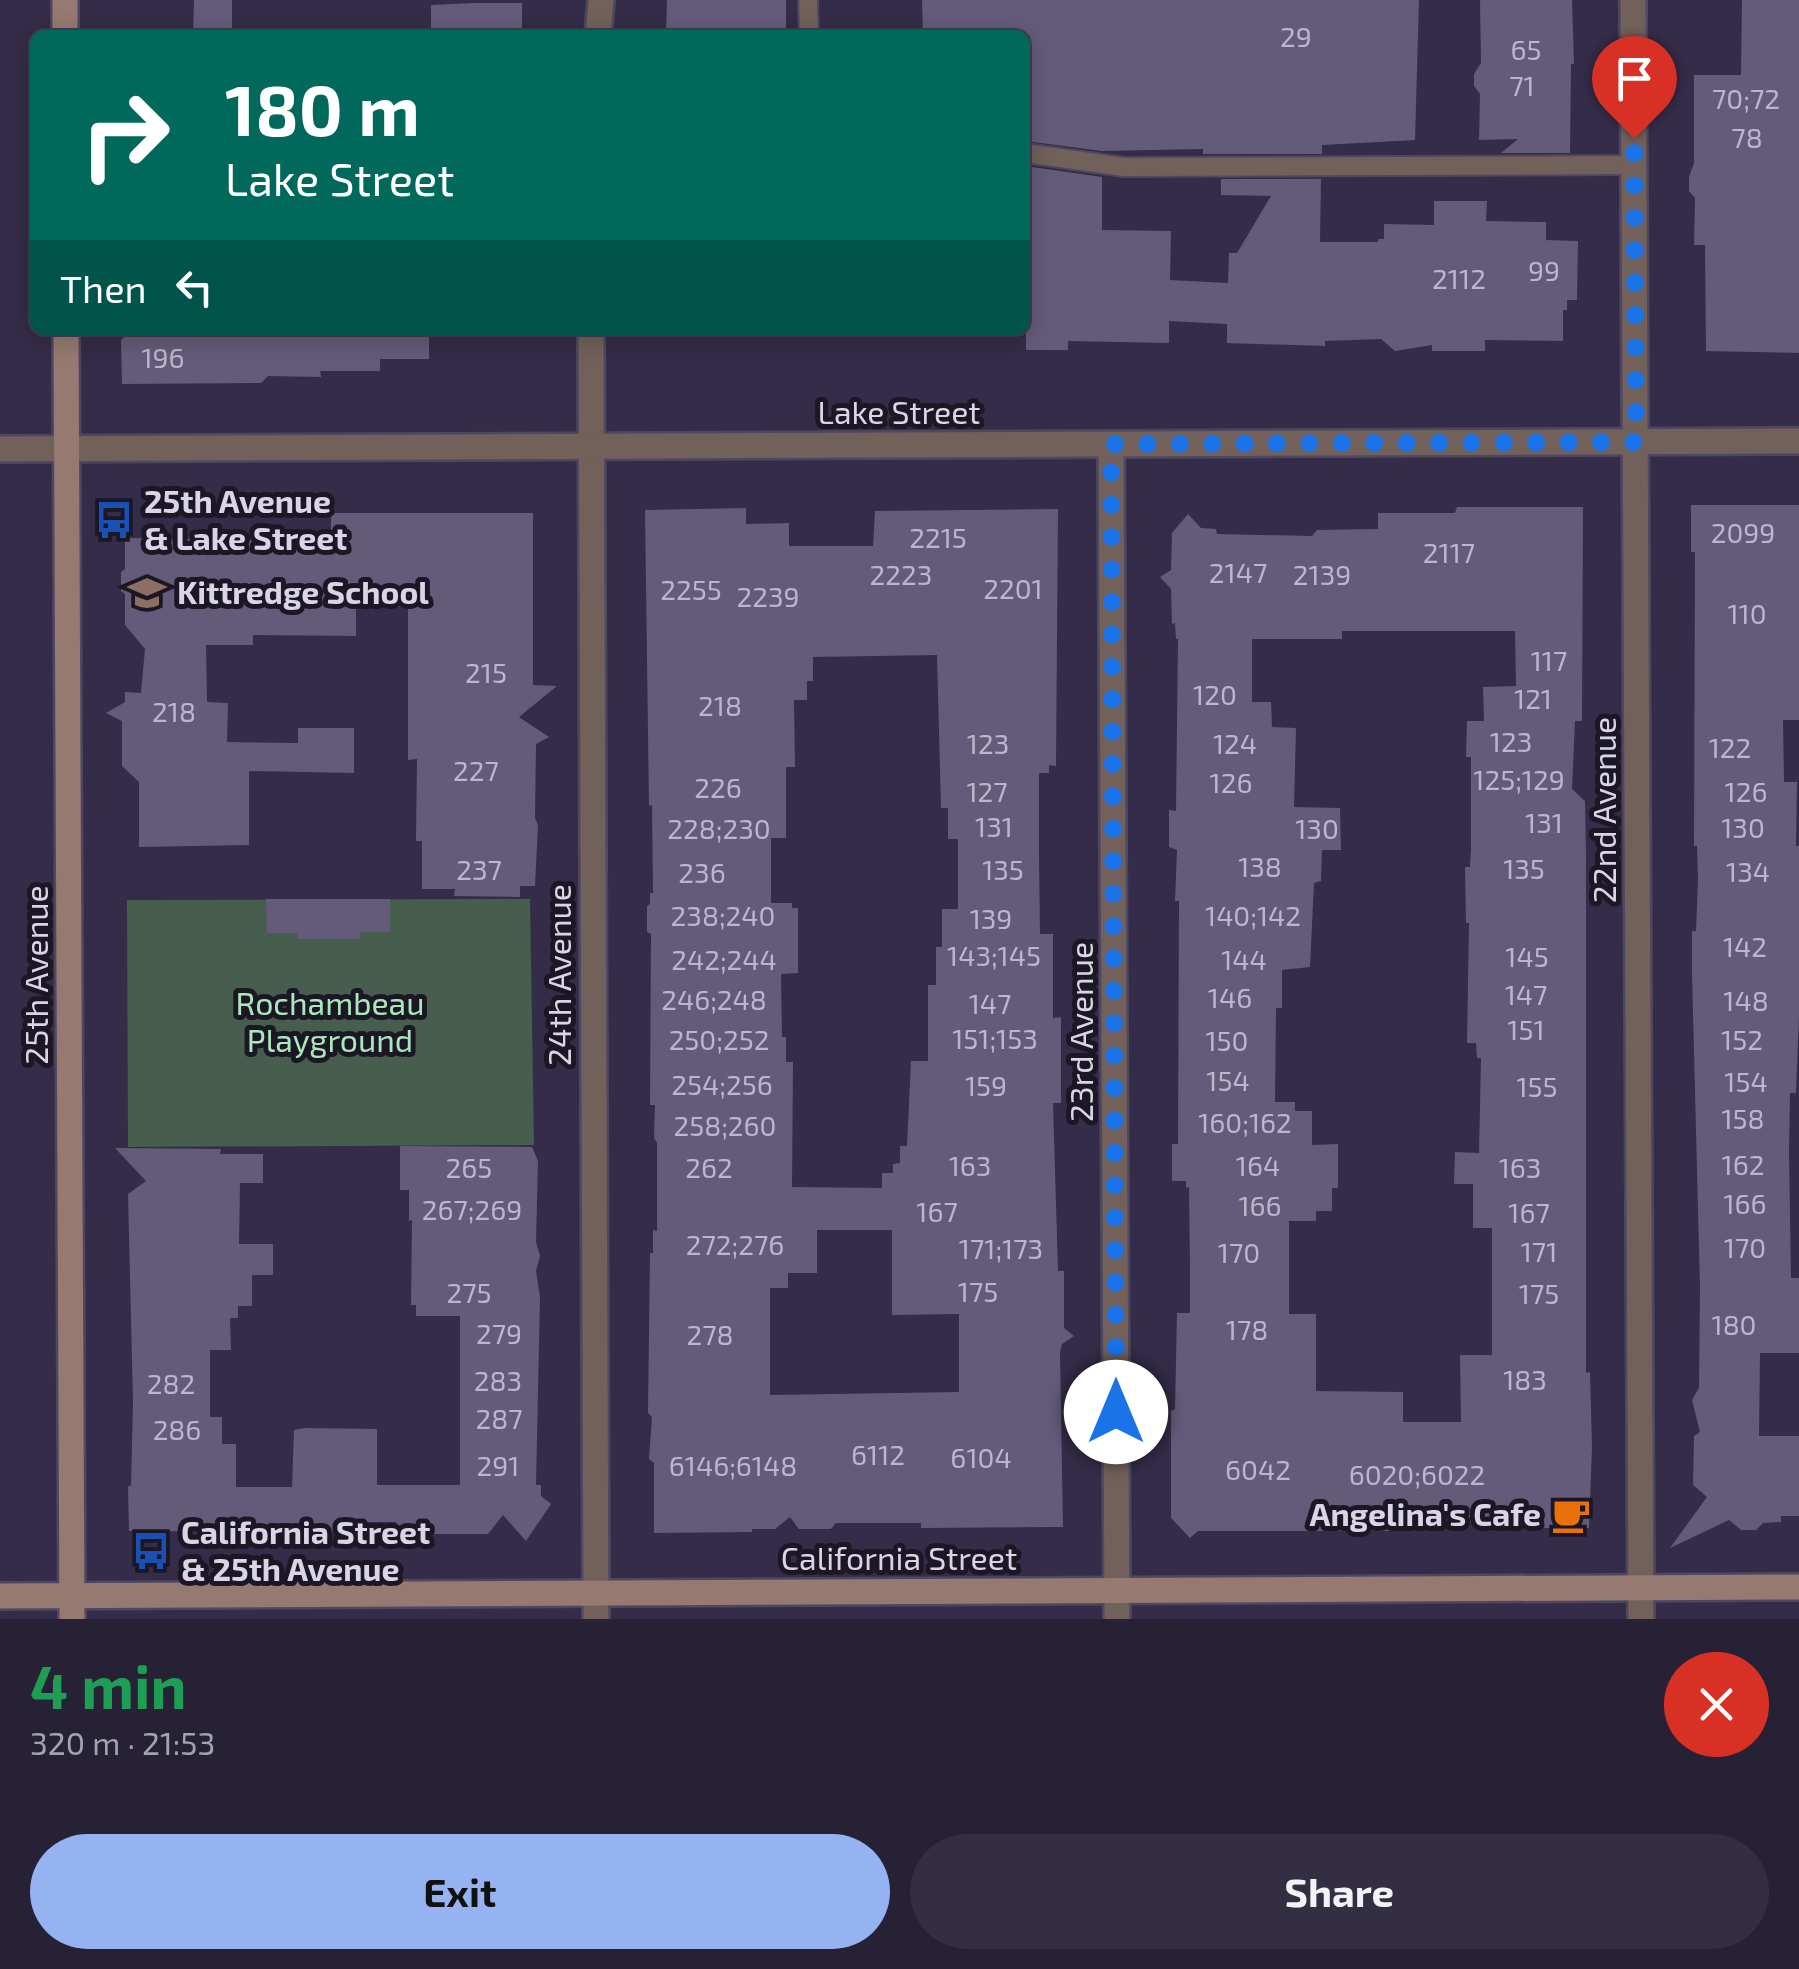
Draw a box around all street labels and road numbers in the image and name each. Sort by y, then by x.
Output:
street label: Lake Street [817,392,981,430]
street label: 22nd Avenue [1584,717,1622,903]
street label: 24th Avenue [539,884,577,1066]
street label: 25th Avenue [16,885,54,1065]
street label: 23rd Avenue [1061,942,1099,1122]
street label: California Street [781,1538,1017,1576]

